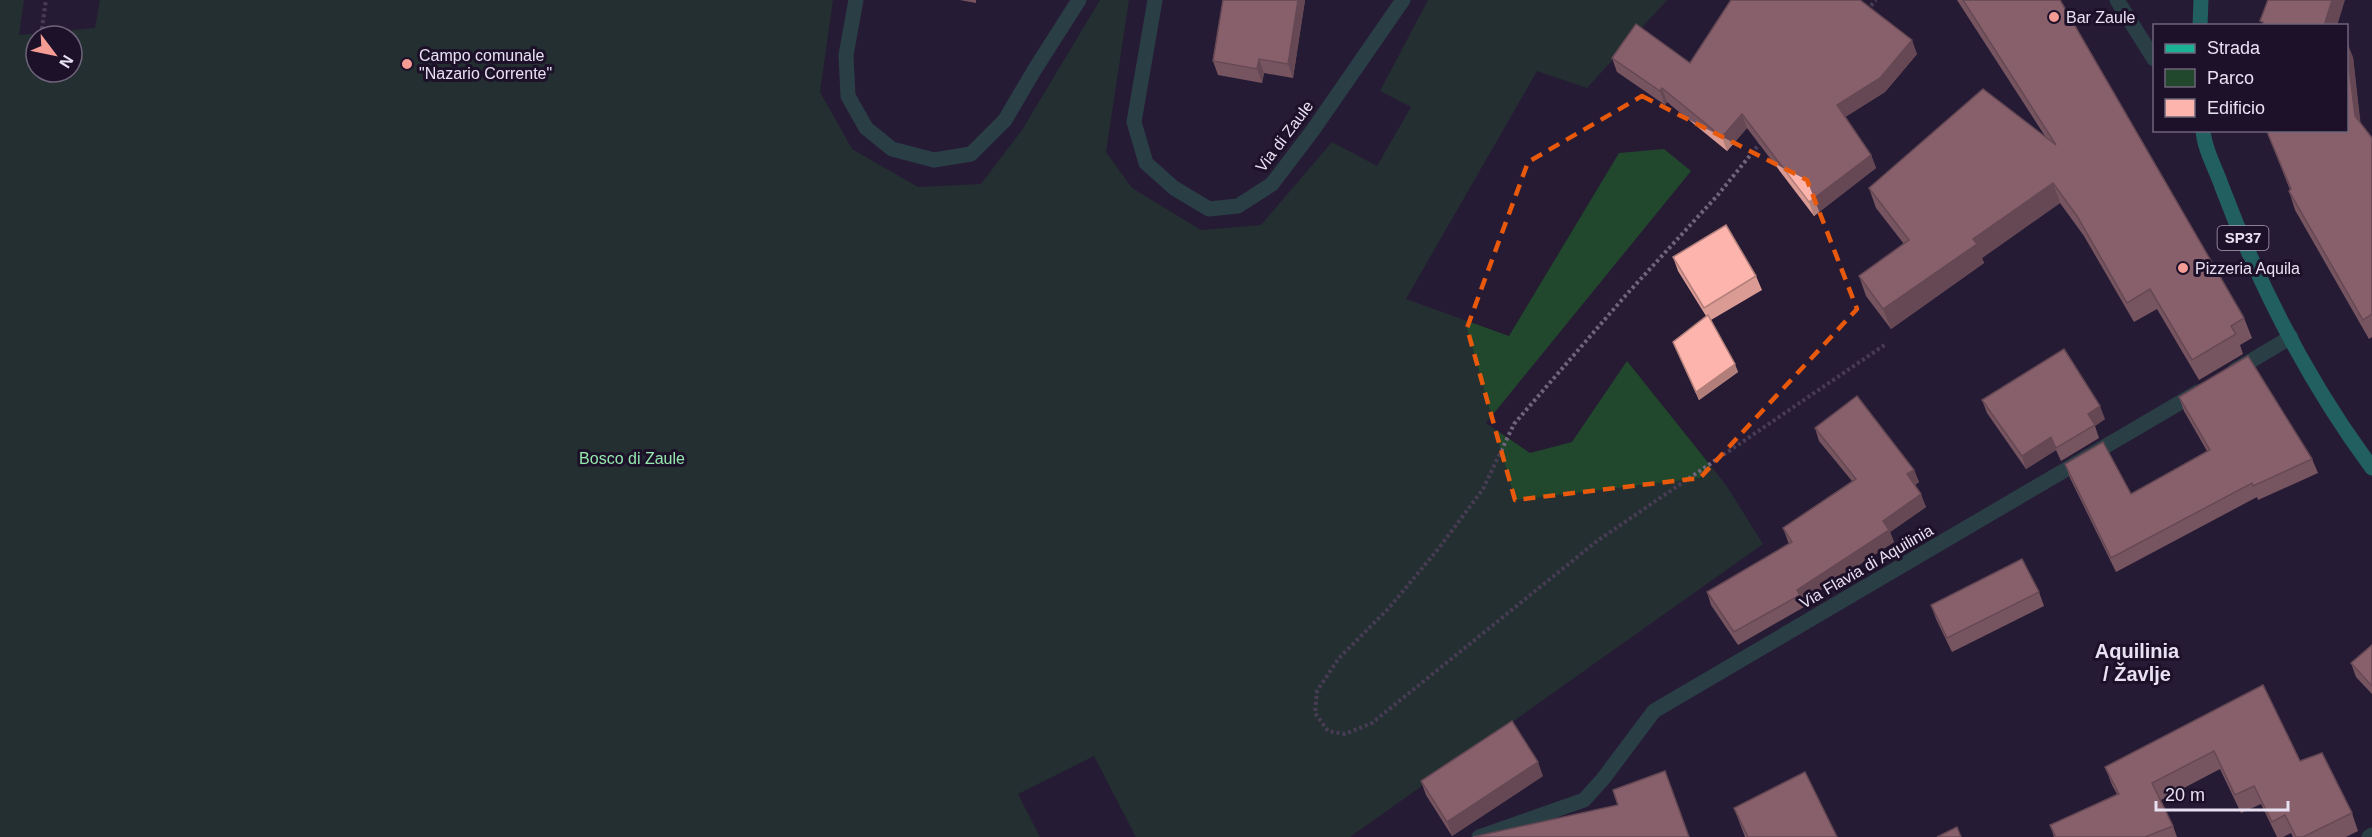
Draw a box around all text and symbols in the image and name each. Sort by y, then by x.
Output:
place label: Bar Zaule [2066,9,2135,26]
marker: Bar Zaule [2047,10,2061,24]
north arrow [24,24,84,84]
legend [2153,24,2348,132]
text: Strada [2207,38,2261,58]
place label: Campo comunale "Nazario Corrente" [419,47,552,82]
text: N [56,52,77,71]
marker: Campo comunale "Nazario Corrente" [400,57,414,71]
text: Parco [2207,68,2254,88]
street label: Via di Zaule [1252,97,1317,175]
text: Edificio [2207,98,2265,118]
road number: SP37 [2218,226,2268,250]
place label: Pizzeria Aquila [2195,260,2300,277]
marker: Pizzeria Aquila [2176,261,2190,275]
park label: Bosco di Zaule [579,450,685,467]
street label: Via Flavia di Aquilinia [1797,521,1936,612]
district label: Aquilinia / Žavlje [2095,640,2180,685]
scale bar [2156,774,2288,812]
text: 20 m [2165,785,2205,805]

